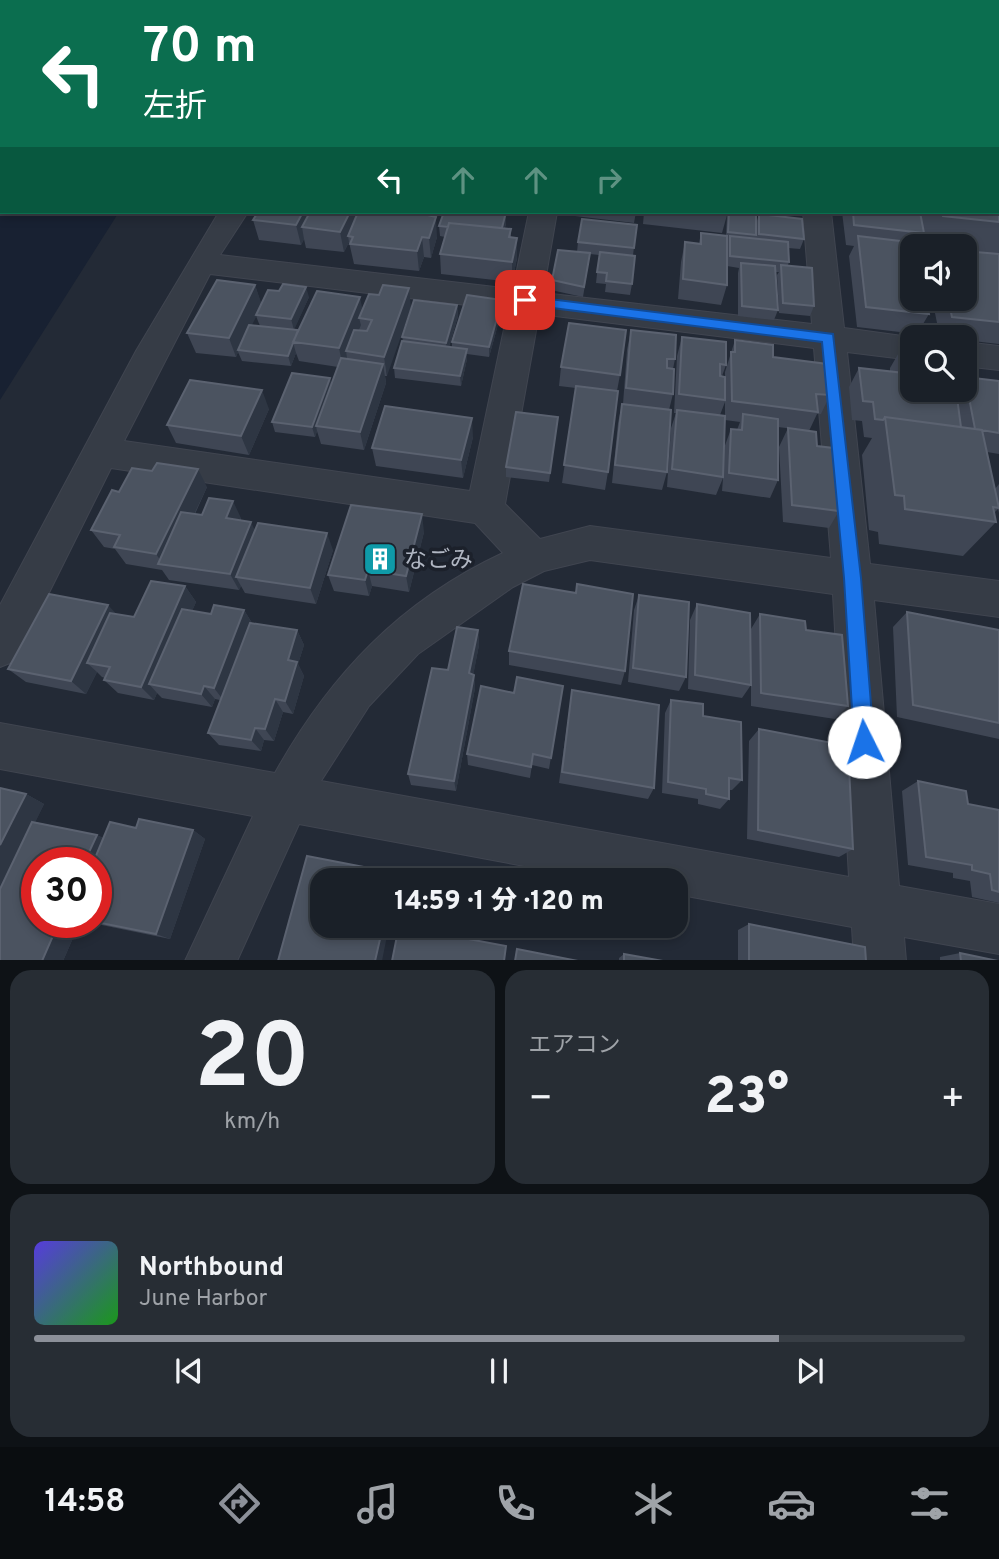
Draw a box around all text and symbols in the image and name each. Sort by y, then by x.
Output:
text: 70 m [143,18,257,80]
icon: left [28,28,119,119]
text: 左折 [143,88,207,128]
icon: left [371,161,409,199]
icon: ahead [444,161,482,199]
icon: ahead [517,161,555,199]
icon: right [590,161,628,199]
map controls [900,234,977,402]
button: sound [900,234,977,311]
pin [495,270,555,330]
icon: arrive [506,281,544,319]
button: search [900,325,977,402]
building icon: なごみ [361,540,399,578]
place label: なごみ [404,547,473,576]
position arrow [827,705,901,779]
speed limit sign: 30 [21,847,112,938]
text: 14:59 · 1 分 · 120 m [394,886,604,919]
text: 20 [195,1005,310,1120]
text: エアコン [529,1032,621,1061]
text: 23° [704,1066,789,1132]
text: − [529,1076,553,1125]
text: + [940,1076,965,1125]
text: km/h [224,1108,280,1137]
text: Northbound [139,1252,284,1285]
text: June Harbor [139,1285,267,1314]
icon: previous [170,1352,208,1390]
icon: pause [480,1352,518,1390]
icon: next [791,1352,829,1390]
icon: directions [215,1479,264,1528]
icon: music [353,1479,402,1528]
icon: phone [491,1479,540,1528]
icon: climate [629,1479,678,1528]
icon: car [767,1479,816,1528]
icon: filters [905,1479,954,1528]
text: 14:58 [45,1483,125,1523]

